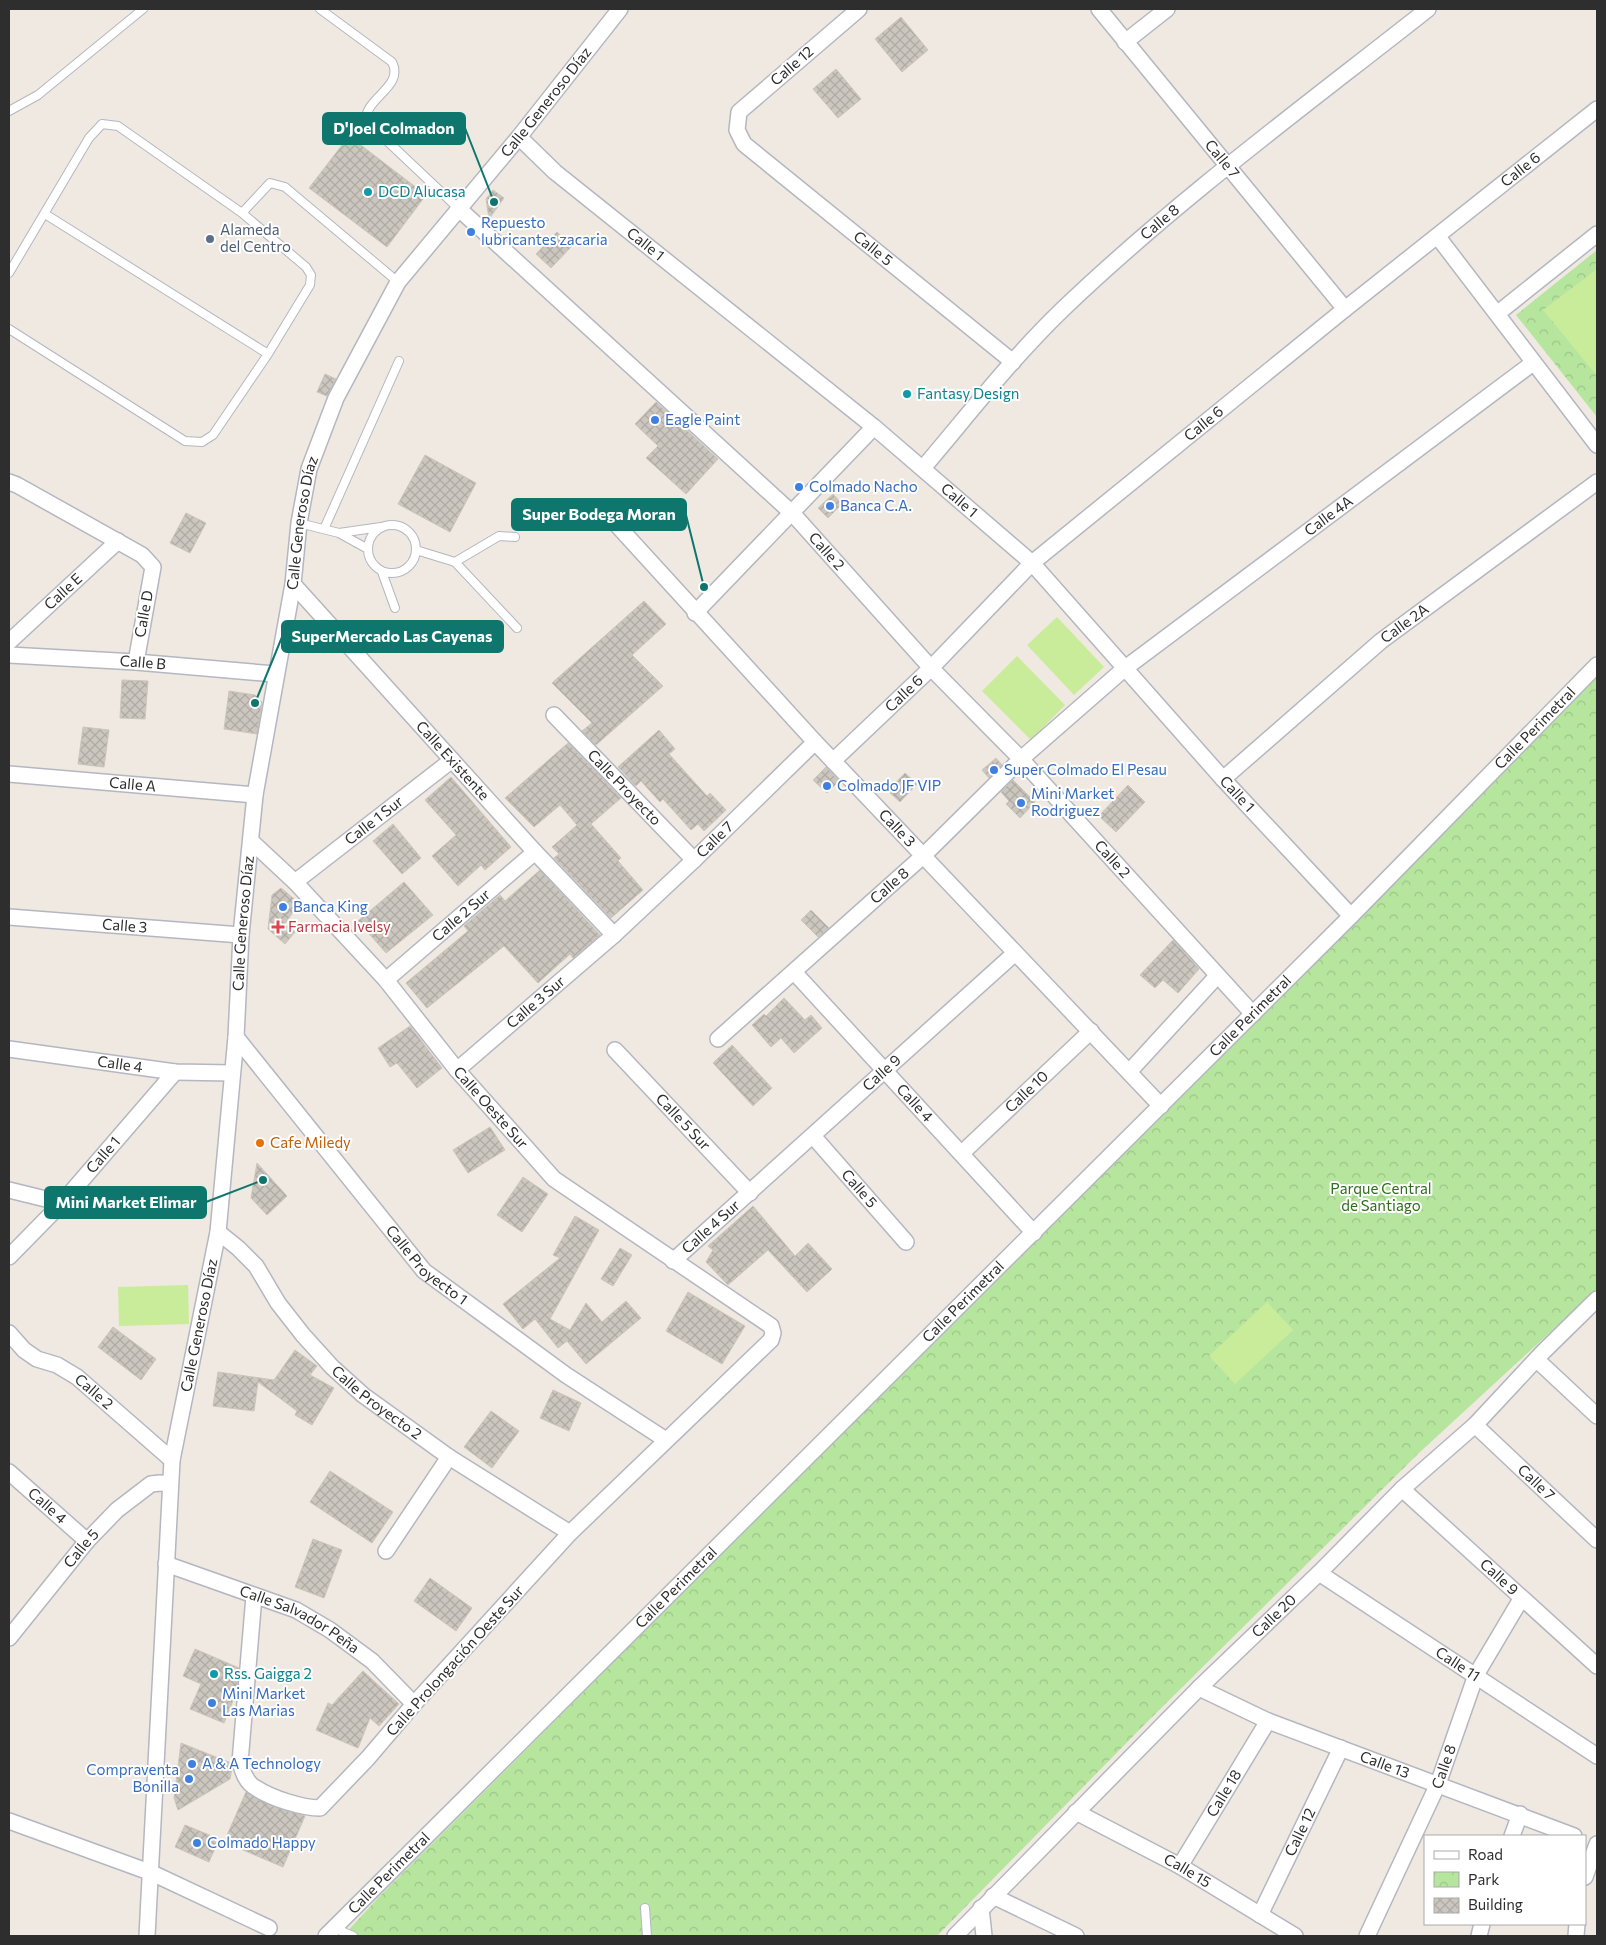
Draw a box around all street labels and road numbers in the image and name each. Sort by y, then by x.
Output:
street label: Calle 12 [766,42,817,89]
street label: Calle Generoso Díaz [496,43,595,160]
street label: Calle 7 [1202,135,1244,181]
street label: Calle 6 [1496,148,1543,190]
street label: Calle 8 [1136,200,1182,243]
street label: Calle 1 [624,223,668,264]
street label: Calle 5 [850,227,897,269]
street label: Calle 6 [1180,401,1227,444]
street label: Calle Generoso Díaz [282,453,321,591]
street label: Calle 1 [938,479,982,520]
street label: Calle 4A [1300,491,1356,539]
street label: Calle 2 [806,528,849,574]
street label: Calle E [40,569,85,613]
street label: Calle D [130,589,156,639]
street label: Calle 2A [1376,599,1432,646]
street label: Calle B [119,651,167,673]
street label: Calle 6 [881,671,926,715]
street label: Calle Perimetral [1490,683,1579,772]
street label: Calle Existente [413,717,494,803]
street label: Calle Proyecto [584,745,666,829]
street label: Calle 1 [1217,772,1259,815]
street label: Calle A [108,773,157,795]
street label: Calle 1 Sur [341,792,406,848]
street label: Calle 3 [876,805,920,850]
street label: Calle 7 [692,817,737,861]
street label: Calle 2 [1091,836,1135,881]
street label: Calle Generoso Díaz [228,855,257,991]
street label: Calle 8 [866,863,912,907]
street label: Calle 2 Sur [428,885,493,945]
street label: Calle 3 [102,914,148,936]
street label: Calle 3 Sur [502,971,568,1031]
street label: Calle Perimetral [1205,971,1294,1060]
street label: Calle 9 [858,1050,904,1094]
street label: Calle 4 [96,1051,144,1075]
street label: Calle Oeste Sur [450,1062,532,1152]
street label: Calle 10 [1001,1066,1051,1116]
street label: Calle 4 [893,1079,937,1125]
street label: Calle 5 Sur [653,1089,715,1153]
street label: Calle 1 [82,1132,123,1177]
street label: Calle 5 [838,1165,882,1211]
street label: Calle 4 Sur [678,1195,743,1257]
street label: Calle Proyecto 1 [383,1221,472,1308]
street label: Calle Generoso Díaz [176,1257,220,1393]
street label: Calle Perimetral [918,1257,1007,1346]
street label: Calle Proyecto 2 [328,1361,426,1442]
street label: Calle 2 [72,1369,117,1412]
street label: Calle 7 [1514,1460,1559,1504]
street label: Calle 4 [25,1483,71,1527]
street label: Calle 5 [59,1525,102,1571]
street label: Calle Perimetral [631,1542,720,1631]
street label: Calle 9 [1477,1554,1523,1598]
street label: Calle Salvador Peña [238,1581,363,1657]
street label: Calle Prolongación Oeste Sur [382,1581,527,1739]
street label: Calle 20 [1248,1590,1299,1641]
street label: Calle 11 [1433,1642,1484,1685]
street label: Calle 8 [1427,1742,1459,1791]
street label: Calle 13 [1358,1746,1412,1781]
street label: Calle 18 [1202,1766,1244,1820]
street label: Calle 12 [1280,1805,1319,1859]
street label: Calle Perimetral [344,1828,433,1917]
street label: Calle 15 [1161,1849,1215,1891]

